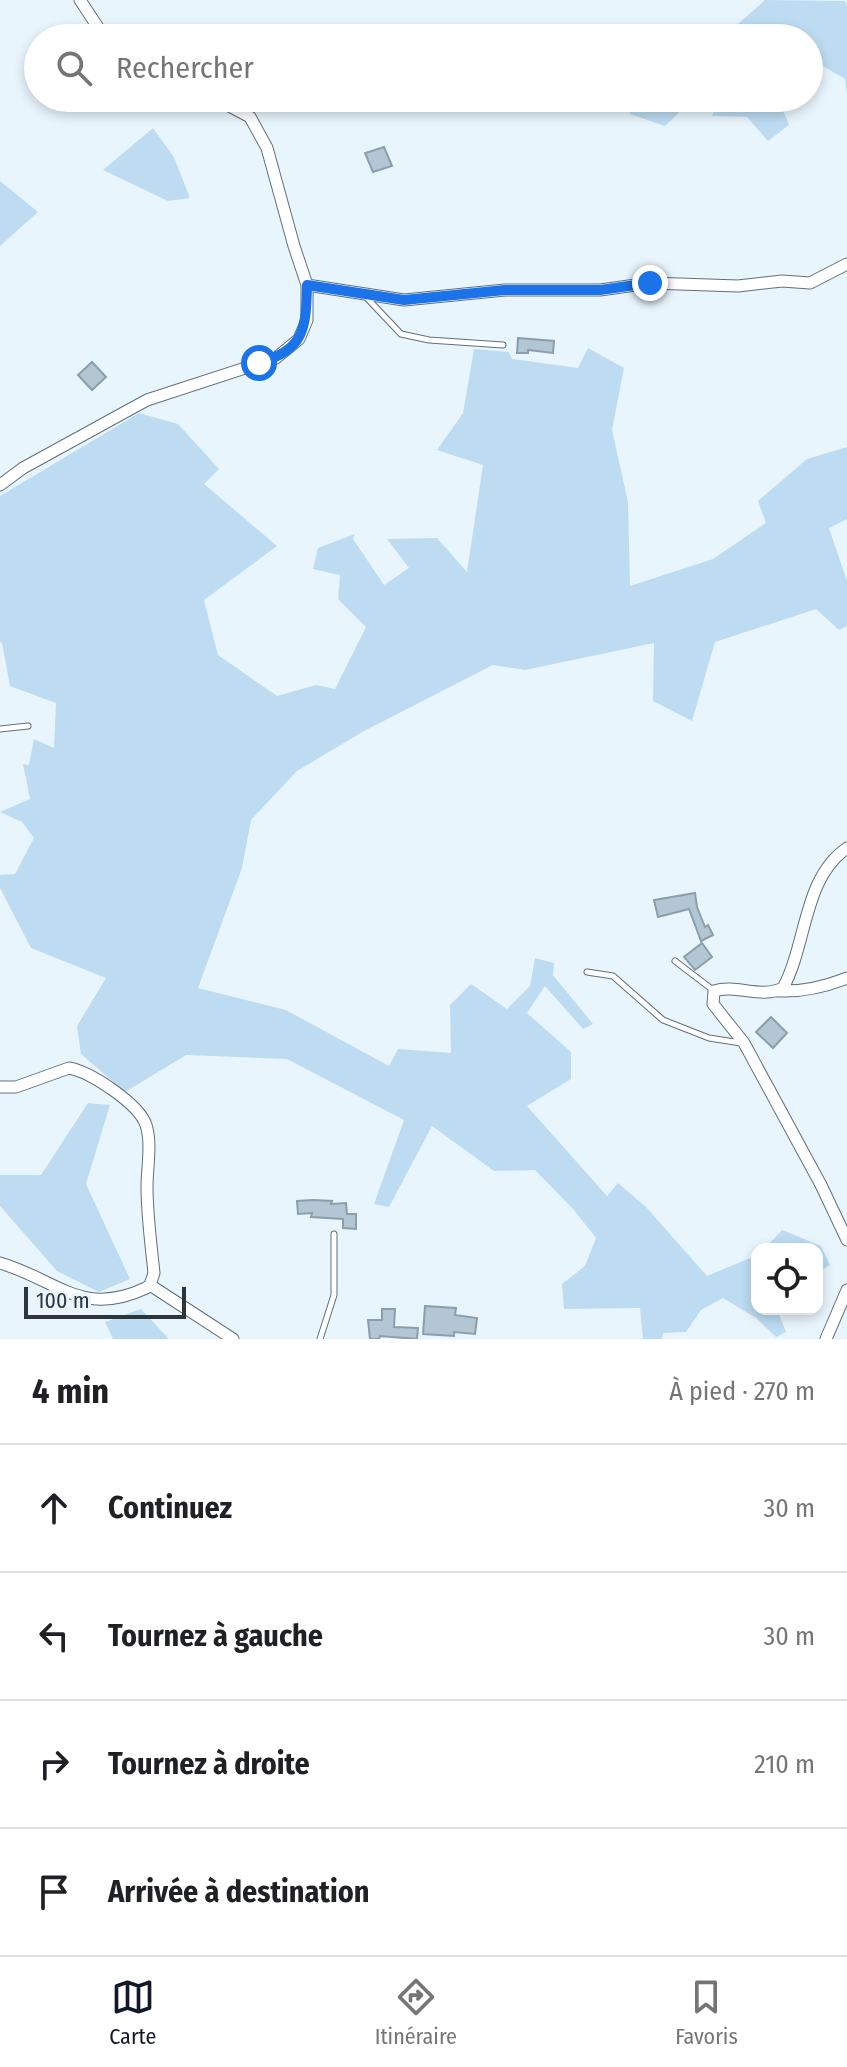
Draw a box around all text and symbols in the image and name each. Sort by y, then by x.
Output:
search box [24,24,823,112]
icon: search [52,46,96,90]
text: Rechercher [116,50,254,86]
route end [632,265,668,301]
route start [241,345,277,381]
map controls [751,1243,823,1315]
button: locate [751,1243,823,1315]
scale bar [24,1283,186,1319]
text: 100 m [36,1287,90,1314]
text: 4 min [32,1371,109,1412]
text: À pied · 270 m [669,1376,815,1407]
icon: ahead [32,1486,76,1530]
text: Continuez [108,1490,232,1526]
text: 30 m [764,1493,815,1524]
icon: left [32,1614,76,1658]
text: Tournez à gauche [108,1618,323,1654]
text: 30 m [764,1621,815,1652]
icon: right [32,1742,76,1786]
text: Tournez à droite [108,1746,310,1782]
text: 210 m [754,1749,815,1780]
icon: arrive [32,1870,76,1914]
text: Arrivée à destination [108,1874,369,1910]
tab: Carte [109,1975,156,2050]
tab: Itinéraire [375,1975,457,2050]
tab: Favoris [675,1975,738,2050]

